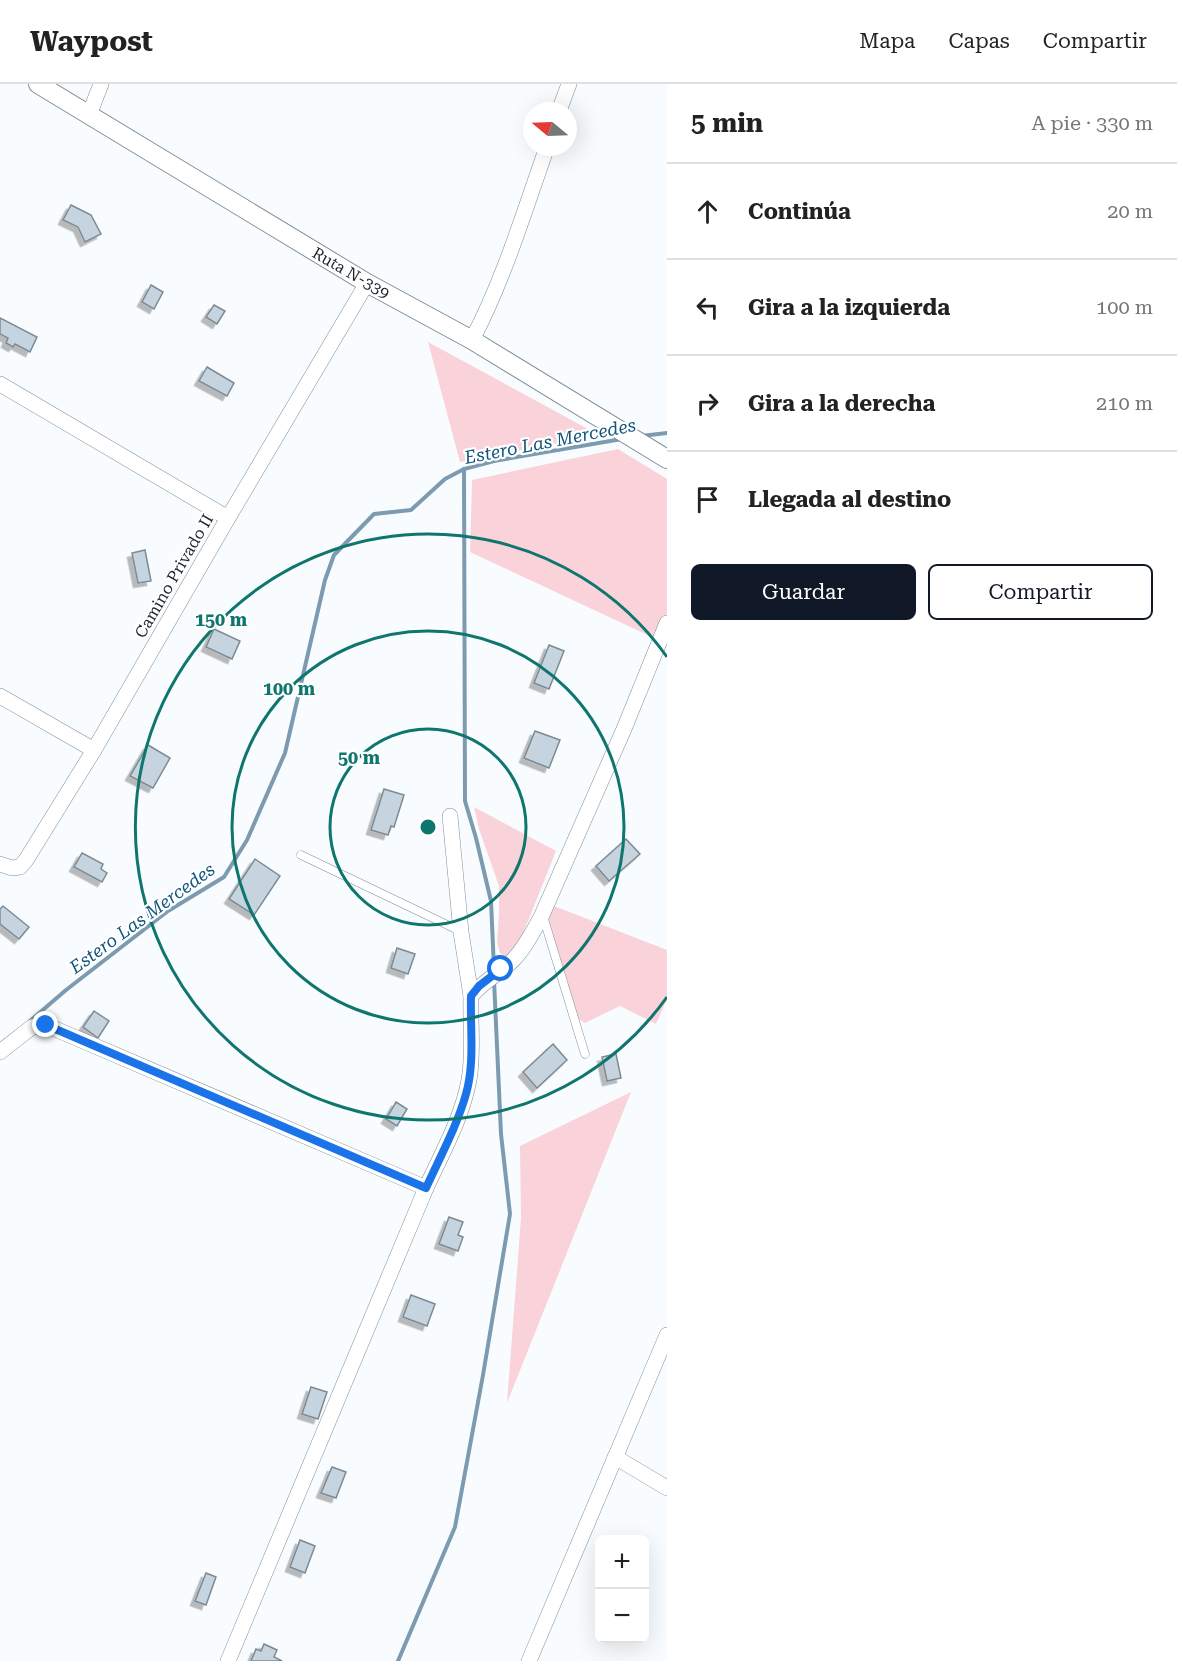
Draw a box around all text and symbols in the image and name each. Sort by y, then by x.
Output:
text: Waypost [30,25,153,58]
text: Mapa [859,29,915,53]
text: Capas [948,29,1010,53]
text: Compartir [1043,29,1147,53]
north arrow [523,102,577,156]
text: 5 min [691,108,763,138]
text: A pie · 330 m [1031,111,1153,135]
icon: ahead [691,195,724,228]
text: Continúa [748,199,851,224]
text: 20 m [1107,199,1153,223]
street label: Ruta N-339 [309,243,393,303]
icon: left [691,291,724,324]
text: Gira a la izquierda [748,295,950,320]
text: 100 m [1096,295,1153,319]
icon: right [691,387,724,420]
text: Gira a la derecha [748,391,935,416]
text: 210 m [1096,391,1153,415]
water label: Estero Las Mercedes [462,414,637,468]
icon: arrive [691,483,724,516]
text: Llegada al destino [748,487,951,512]
street label: Camino Privado II [131,511,217,641]
button: Guardar [691,564,916,620]
button: Compartir [928,564,1153,620]
text: 150 m [195,609,248,630]
text: 100 m [263,678,316,699]
text: 50 m [338,747,381,768]
centre of rings [418,817,438,837]
water label: Estero Las Mercedes [65,858,219,978]
route start [487,955,513,981]
route end [32,1011,58,1037]
map controls [595,1535,649,1643]
button: + [595,1535,649,1589]
button: − [595,1589,649,1643]

